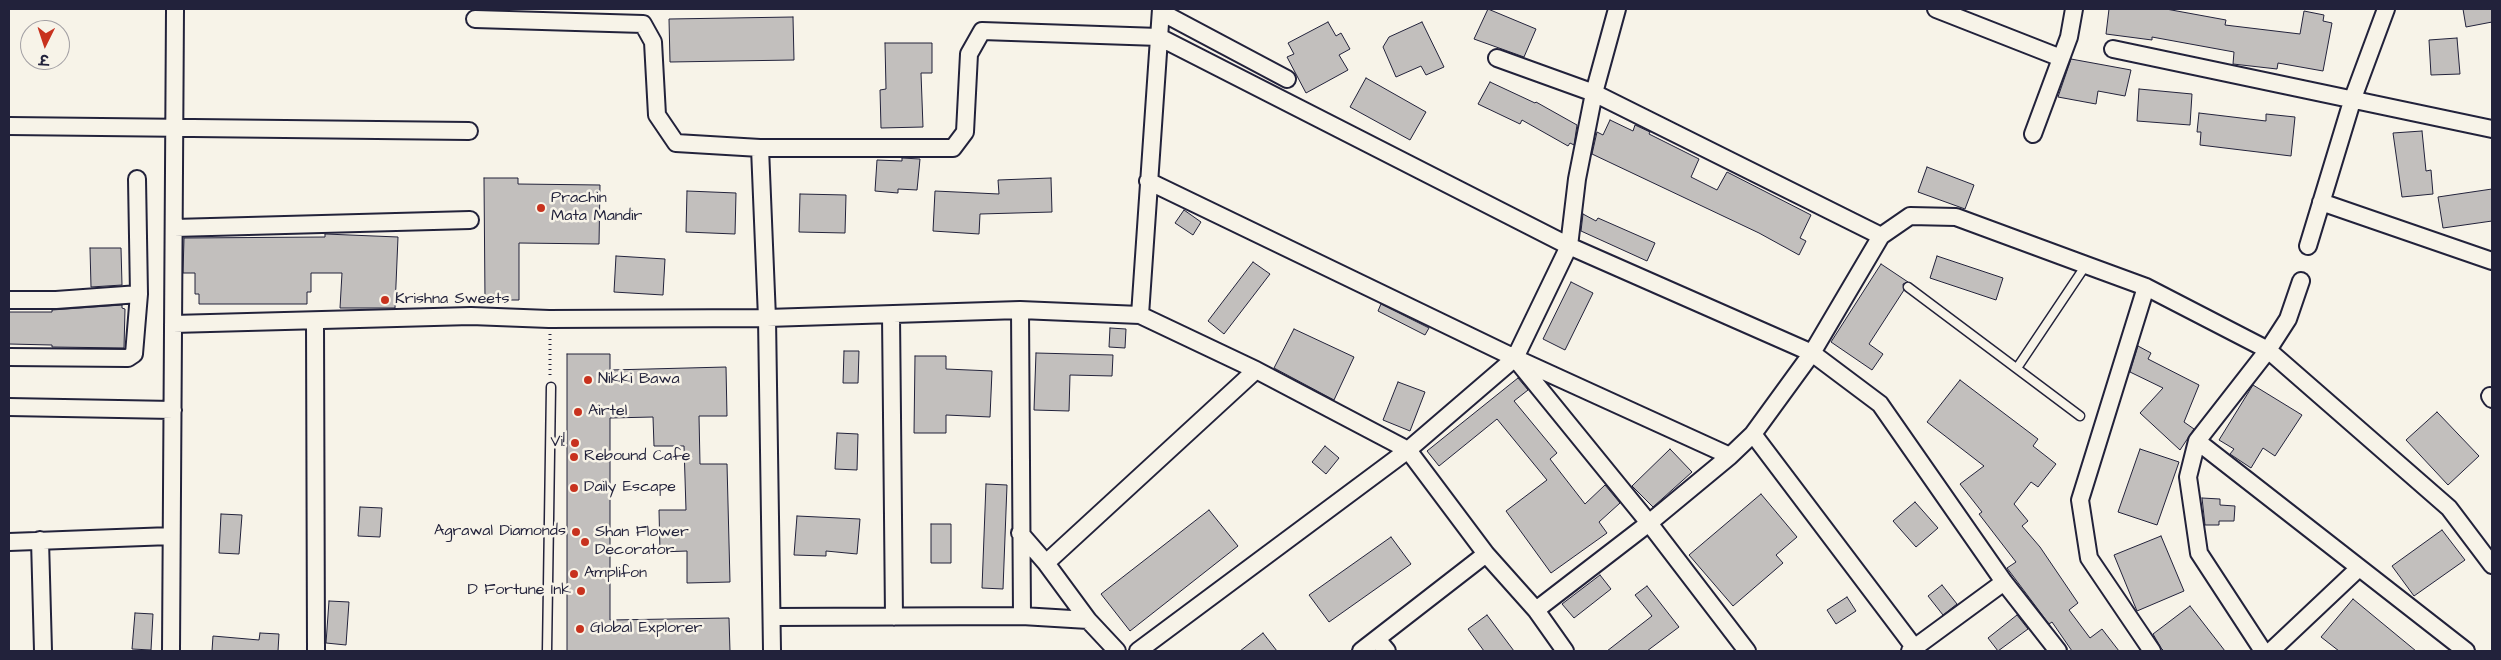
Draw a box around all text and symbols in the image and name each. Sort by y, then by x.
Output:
north arrow [20,20,70,70]
text: उ [39,49,49,69]
place label: Prachin Mata Mandir [551,189,642,227]
marker: Prachin Mata Mandir [535,202,547,214]
place label: Krishna Sweets [395,290,509,310]
marker: Krishna Sweets [379,294,391,306]
place label: Nikki Bawa [598,370,680,390]
marker: Nikki Bawa [582,374,594,386]
place label: Airtel [588,402,627,422]
marker: Airtel [572,406,584,418]
place label: Vi! [550,433,565,453]
marker: Vi! [569,437,581,449]
place label: Rebound Cafe [584,447,690,467]
marker: Rebound Cafe [568,451,580,463]
place label: Daily Escape [584,478,676,498]
marker: Daily Escape [568,482,580,494]
place label: Agrawal Diamonds [434,522,566,542]
place label: Shan Flower Decorator [595,523,689,561]
marker: Agrawal Diamonds [570,526,582,538]
marker: Shan Flower Decorator [579,536,591,548]
place label: Amplifon [584,564,647,584]
marker: Amplifon [568,568,580,580]
place label: D Fortune Ink [467,581,571,601]
marker: D Fortune Ink [575,585,587,597]
place label: Global Explorer [590,619,702,639]
marker: Global Explorer [574,623,586,635]

